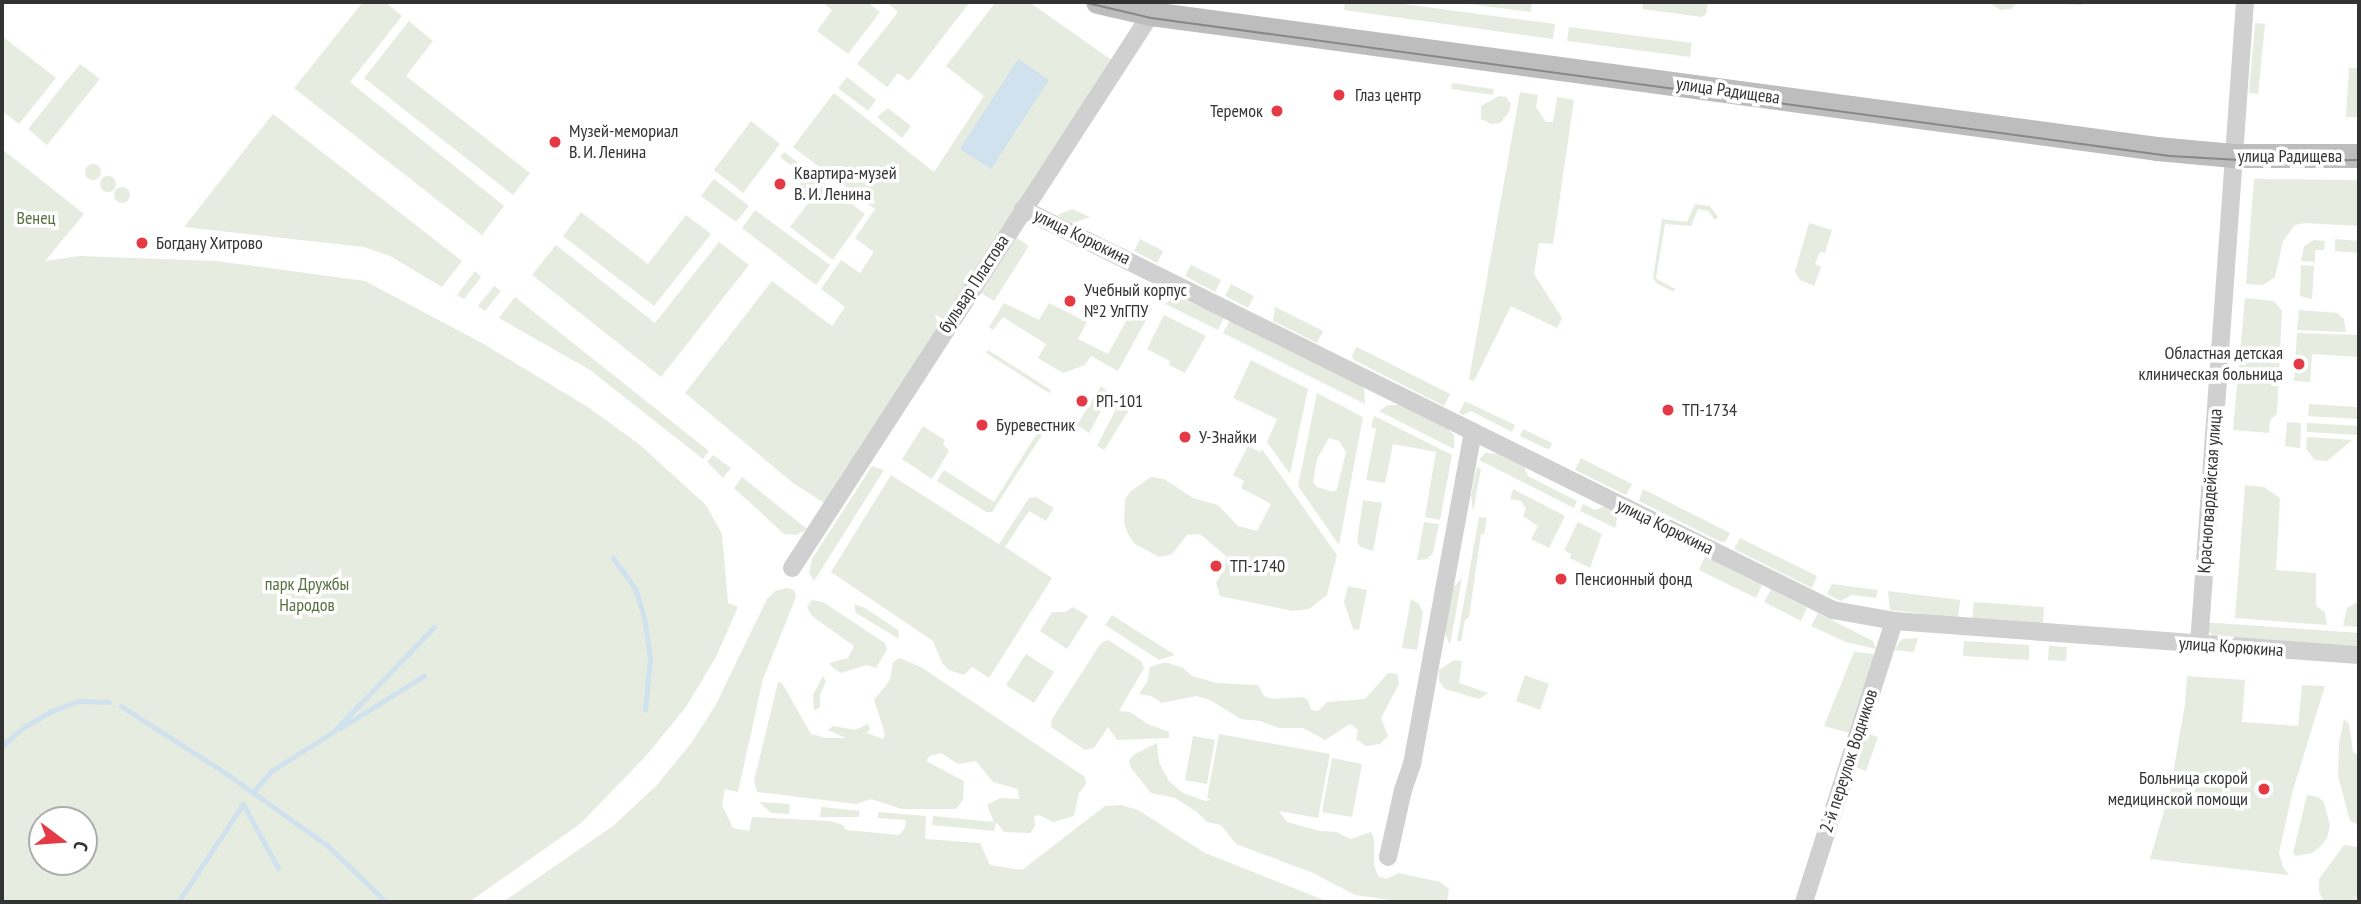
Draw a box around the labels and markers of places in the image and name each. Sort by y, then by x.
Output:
place label: Глаз центр [1355,84,1421,106]
marker: Глаз центр [1329,85,1349,105]
place label: Теремок [1210,100,1263,122]
marker: Теремок [1269,103,1285,119]
place label: Музей-мемориал В. И. Ленина [569,121,678,164]
marker: Музей-мемориал В. И. Ленина [547,134,563,150]
place label: Квартира-музей В. И. Ленина [794,163,897,206]
marker: Квартира-музей В. И. Ленина [772,176,788,192]
place label: Богдану Хитрово [156,232,264,254]
marker: Богдану Хитрово [134,235,150,251]
place label: Учебный корпус №2 УлГПУ [1084,280,1187,322]
marker: Учебный корпус №2 УлГПУ [1062,293,1078,309]
place label: Областная детская клиническая больница [2138,343,2283,386]
marker: Областная детская клиническая больница [2289,354,2309,374]
place label: РП-101 [1096,390,1143,412]
marker: РП-101 [1074,393,1090,409]
place label: ТП-1734 [1682,399,1737,421]
marker: ТП-1734 [1660,402,1676,418]
place label: Буревестник [996,414,1075,436]
marker: Буревестник [974,417,990,433]
place label: У-Знайки [1199,426,1257,448]
marker: У-Знайки [1177,429,1193,445]
place label: ТП-1740 [1230,555,1285,577]
marker: ТП-1740 [1208,558,1224,574]
place label: Пенсионный фонд [1575,568,1692,590]
marker: Пенсионный фонд [1553,571,1569,587]
place label: Больница скорой медицинской помощи [2108,768,2248,810]
marker: Больница скорой медицинской помощи [2254,779,2274,799]

